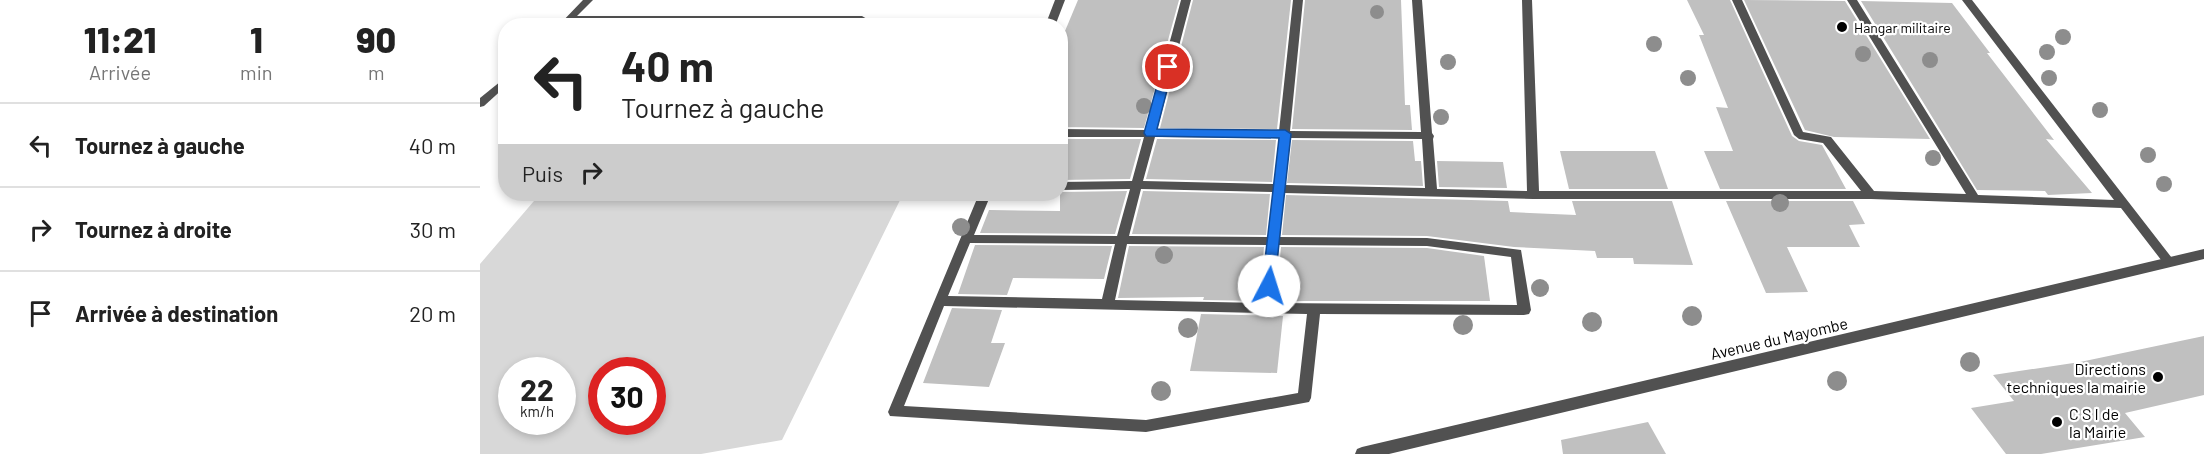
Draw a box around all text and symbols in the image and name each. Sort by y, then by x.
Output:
text: 11:21 [84,17,156,60]
text: 1 [250,17,263,60]
text: 90 [356,17,396,60]
place label: Hangar militaire [1854,19,1951,36]
marker: Hangar militaire [1835,20,1849,34]
text: 40 m [621,40,714,90]
pin [1142,41,1193,92]
icon: left [522,42,600,120]
icon: arrive [1151,50,1184,83]
text: Arrivée [89,60,151,84]
text: min [240,60,273,84]
text: m [368,60,385,84]
text: Tournez à gauche [621,91,824,123]
icon: left [24,129,57,162]
text: Tournez à gauche [75,132,245,158]
text: 40 m [409,132,456,158]
icon: right [575,156,608,189]
text: Puis [522,160,563,186]
icon: right [24,213,57,246]
text: Tournez à droite [75,216,232,242]
text: 30 m [410,216,456,242]
position arrow [1237,254,1301,318]
icon: arrive [24,297,57,330]
text: Arrivée à destination [75,300,278,326]
text: 20 m [409,300,456,326]
street label: Avenue du Mayombe [1709,313,1849,363]
speed limit sign: 30 [588,357,666,435]
place label: Directions techniques la mairie [2007,359,2146,396]
marker: Directions techniques la mairie [2151,370,2165,384]
text: 22 [520,371,554,407]
text: km/h [520,402,554,420]
place label: C S I de la Mairie [2069,404,2126,441]
marker: C S I de la Mairie [2050,415,2064,429]

